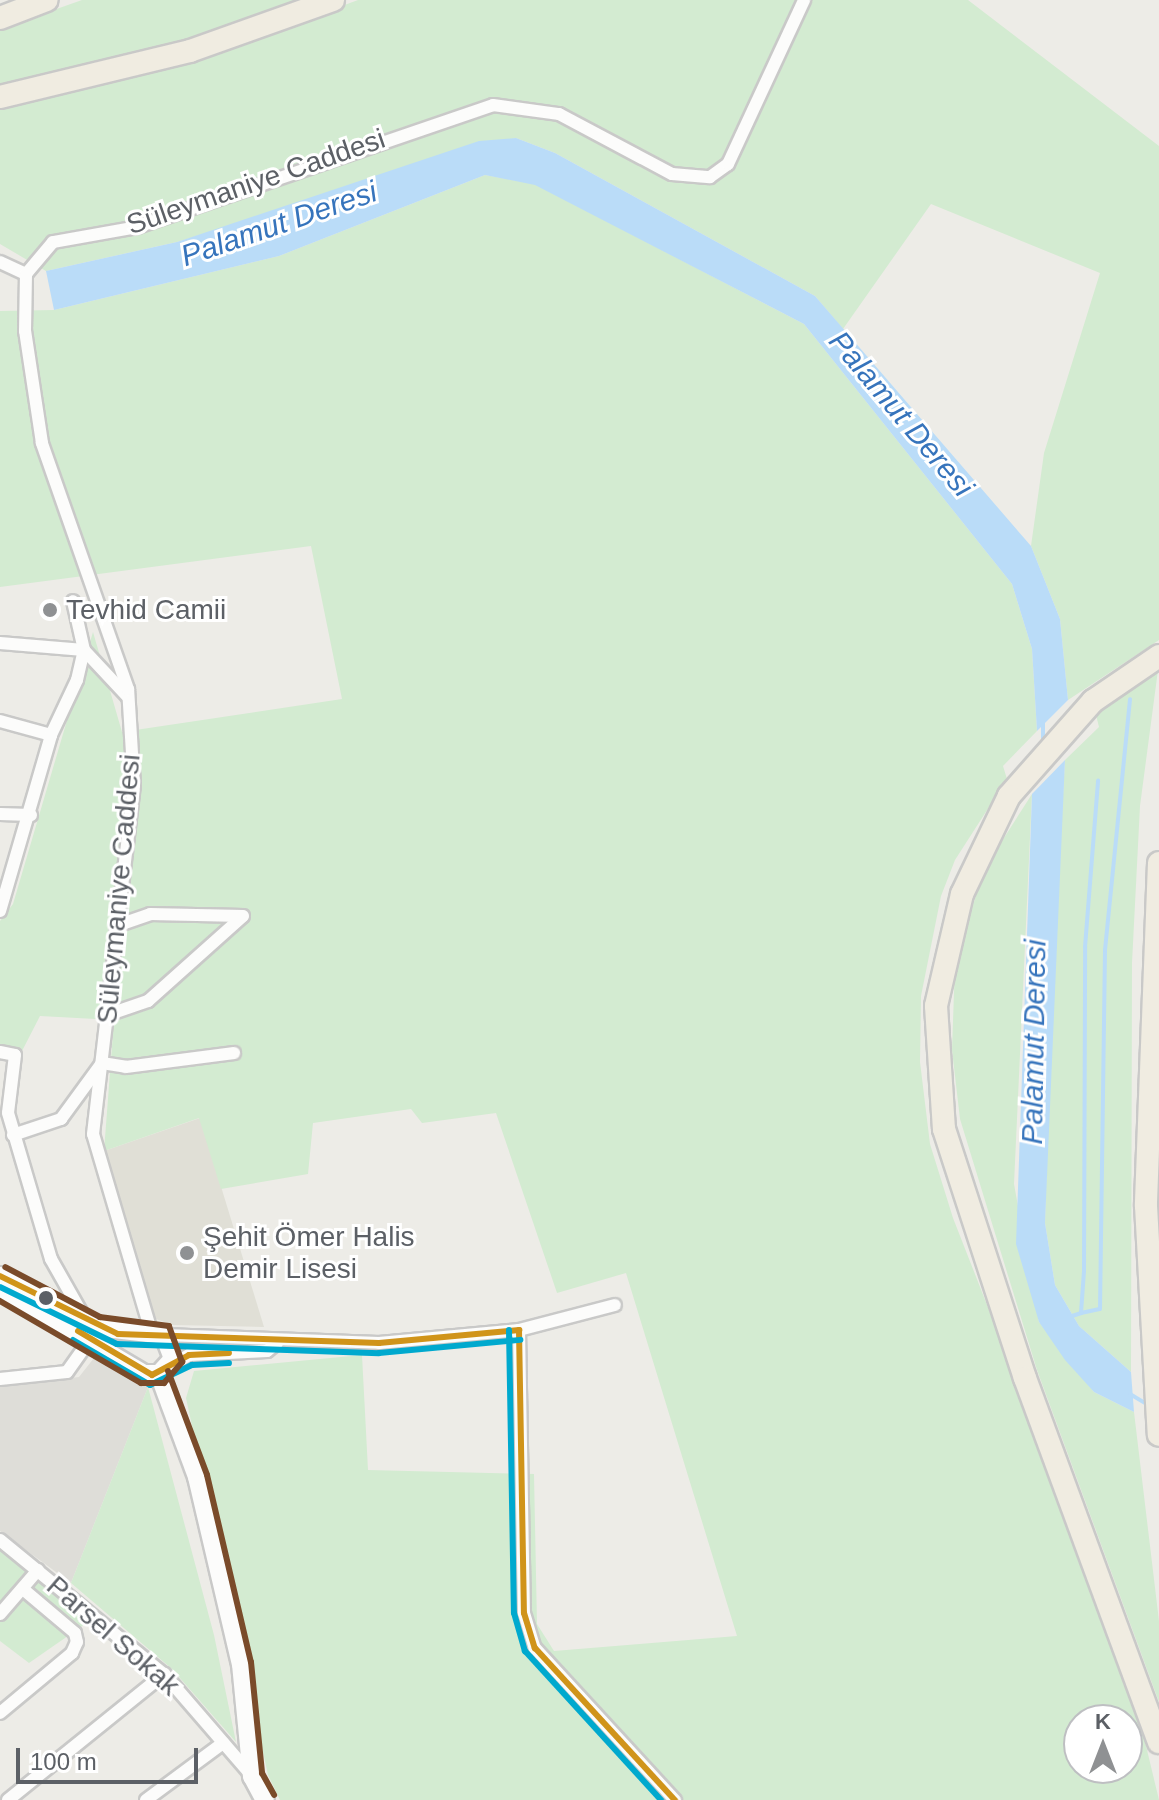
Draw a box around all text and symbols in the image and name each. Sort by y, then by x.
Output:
street label: Süleymaniye Caddesi [123,122,389,242]
water label: Palamut Deresi [176,174,382,274]
water label: Palamut Deresi [821,324,981,504]
place label: Tevhid Camii [66,593,226,627]
marker: Tevhid Camii [41,601,59,619]
street label: Süleymaniye Caddesi [90,753,148,1025]
water label: Palamut Deresi [1014,939,1054,1145]
place label: Şehit Ömer Halis Demir Lisesi [203,1220,415,1286]
marker: Şehit Ömer Halis Demir Lisesi [178,1244,196,1262]
unlabelled marker [38,1290,54,1306]
street label: Parsel Sokak [40,1569,186,1703]
north arrow [1063,1704,1143,1784]
text: K [1095,1709,1111,1734]
scale bar [20,1732,202,1782]
text: 100 m [30,1748,97,1775]

